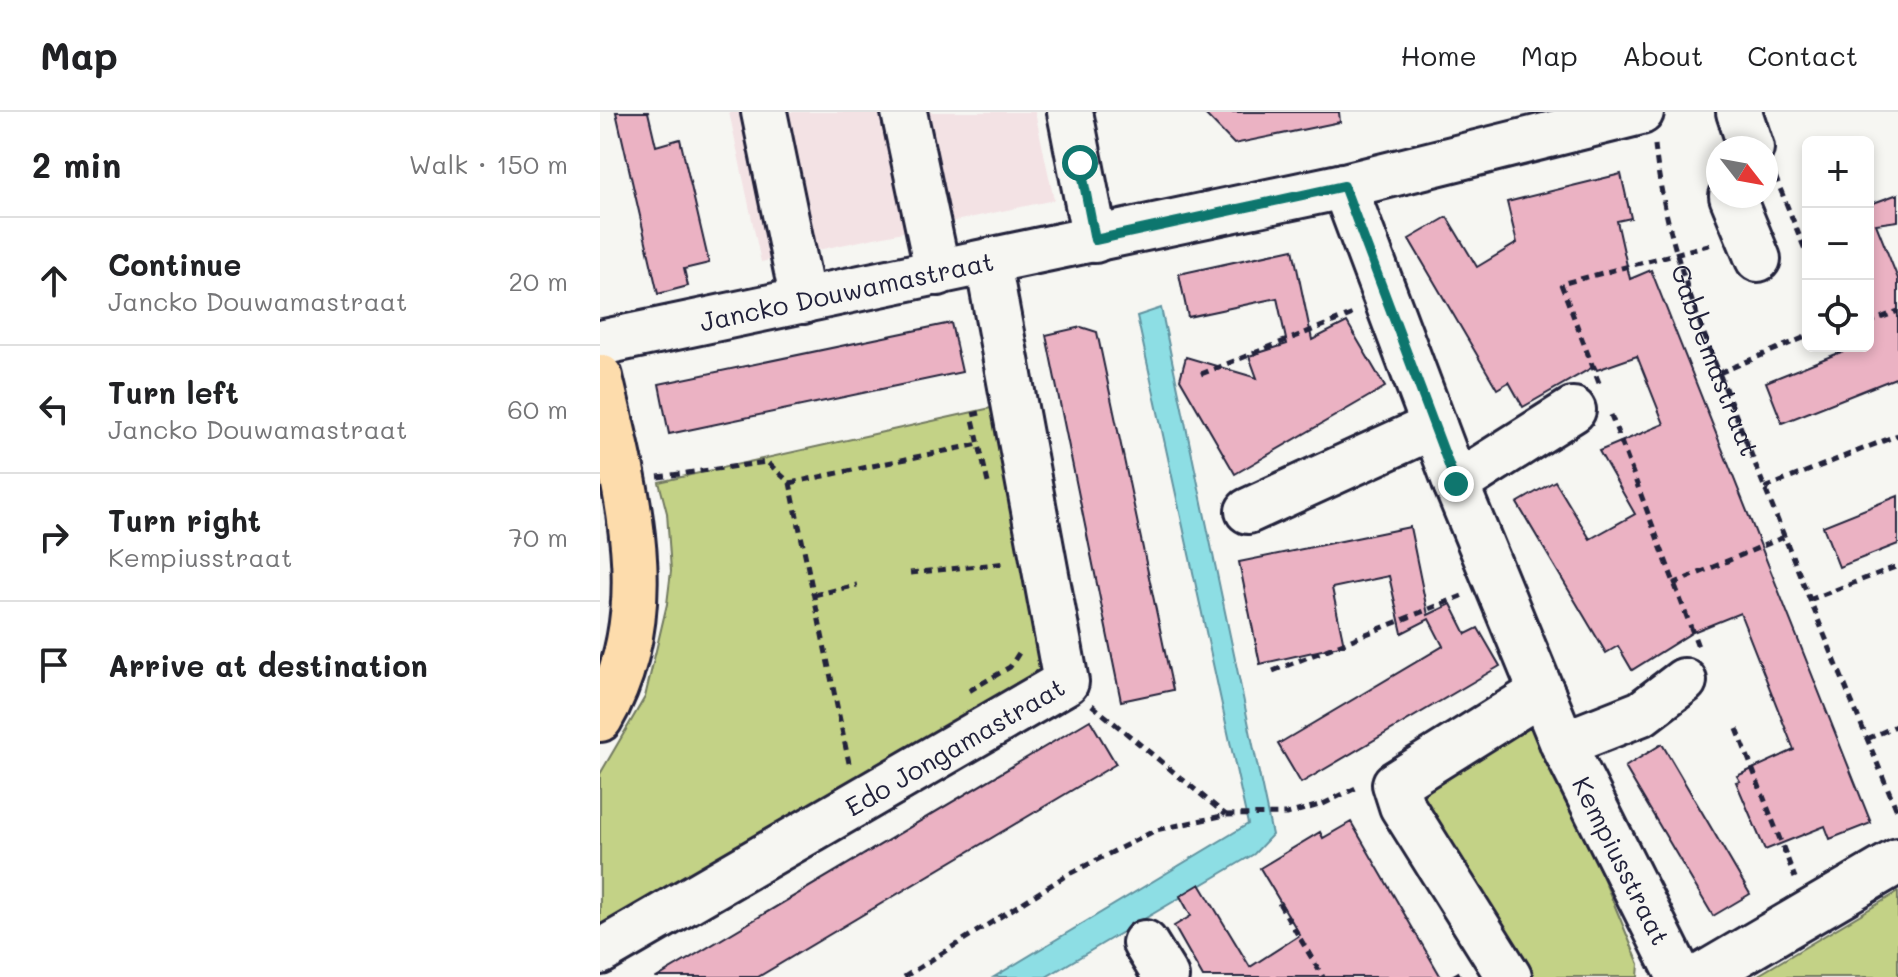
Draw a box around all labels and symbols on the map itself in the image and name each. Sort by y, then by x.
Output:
north arrow [1706,136,1778,208]
route start [1062,145,1098,181]
street label: Jancko Douwamastraat [696,243,997,339]
street label: Gabbemastraat [1664,260,1767,461]
route end [1438,466,1474,502]
street label: Edo Jongamastraat [839,669,1071,823]
street label: Kempiusstraat [1565,771,1678,951]

